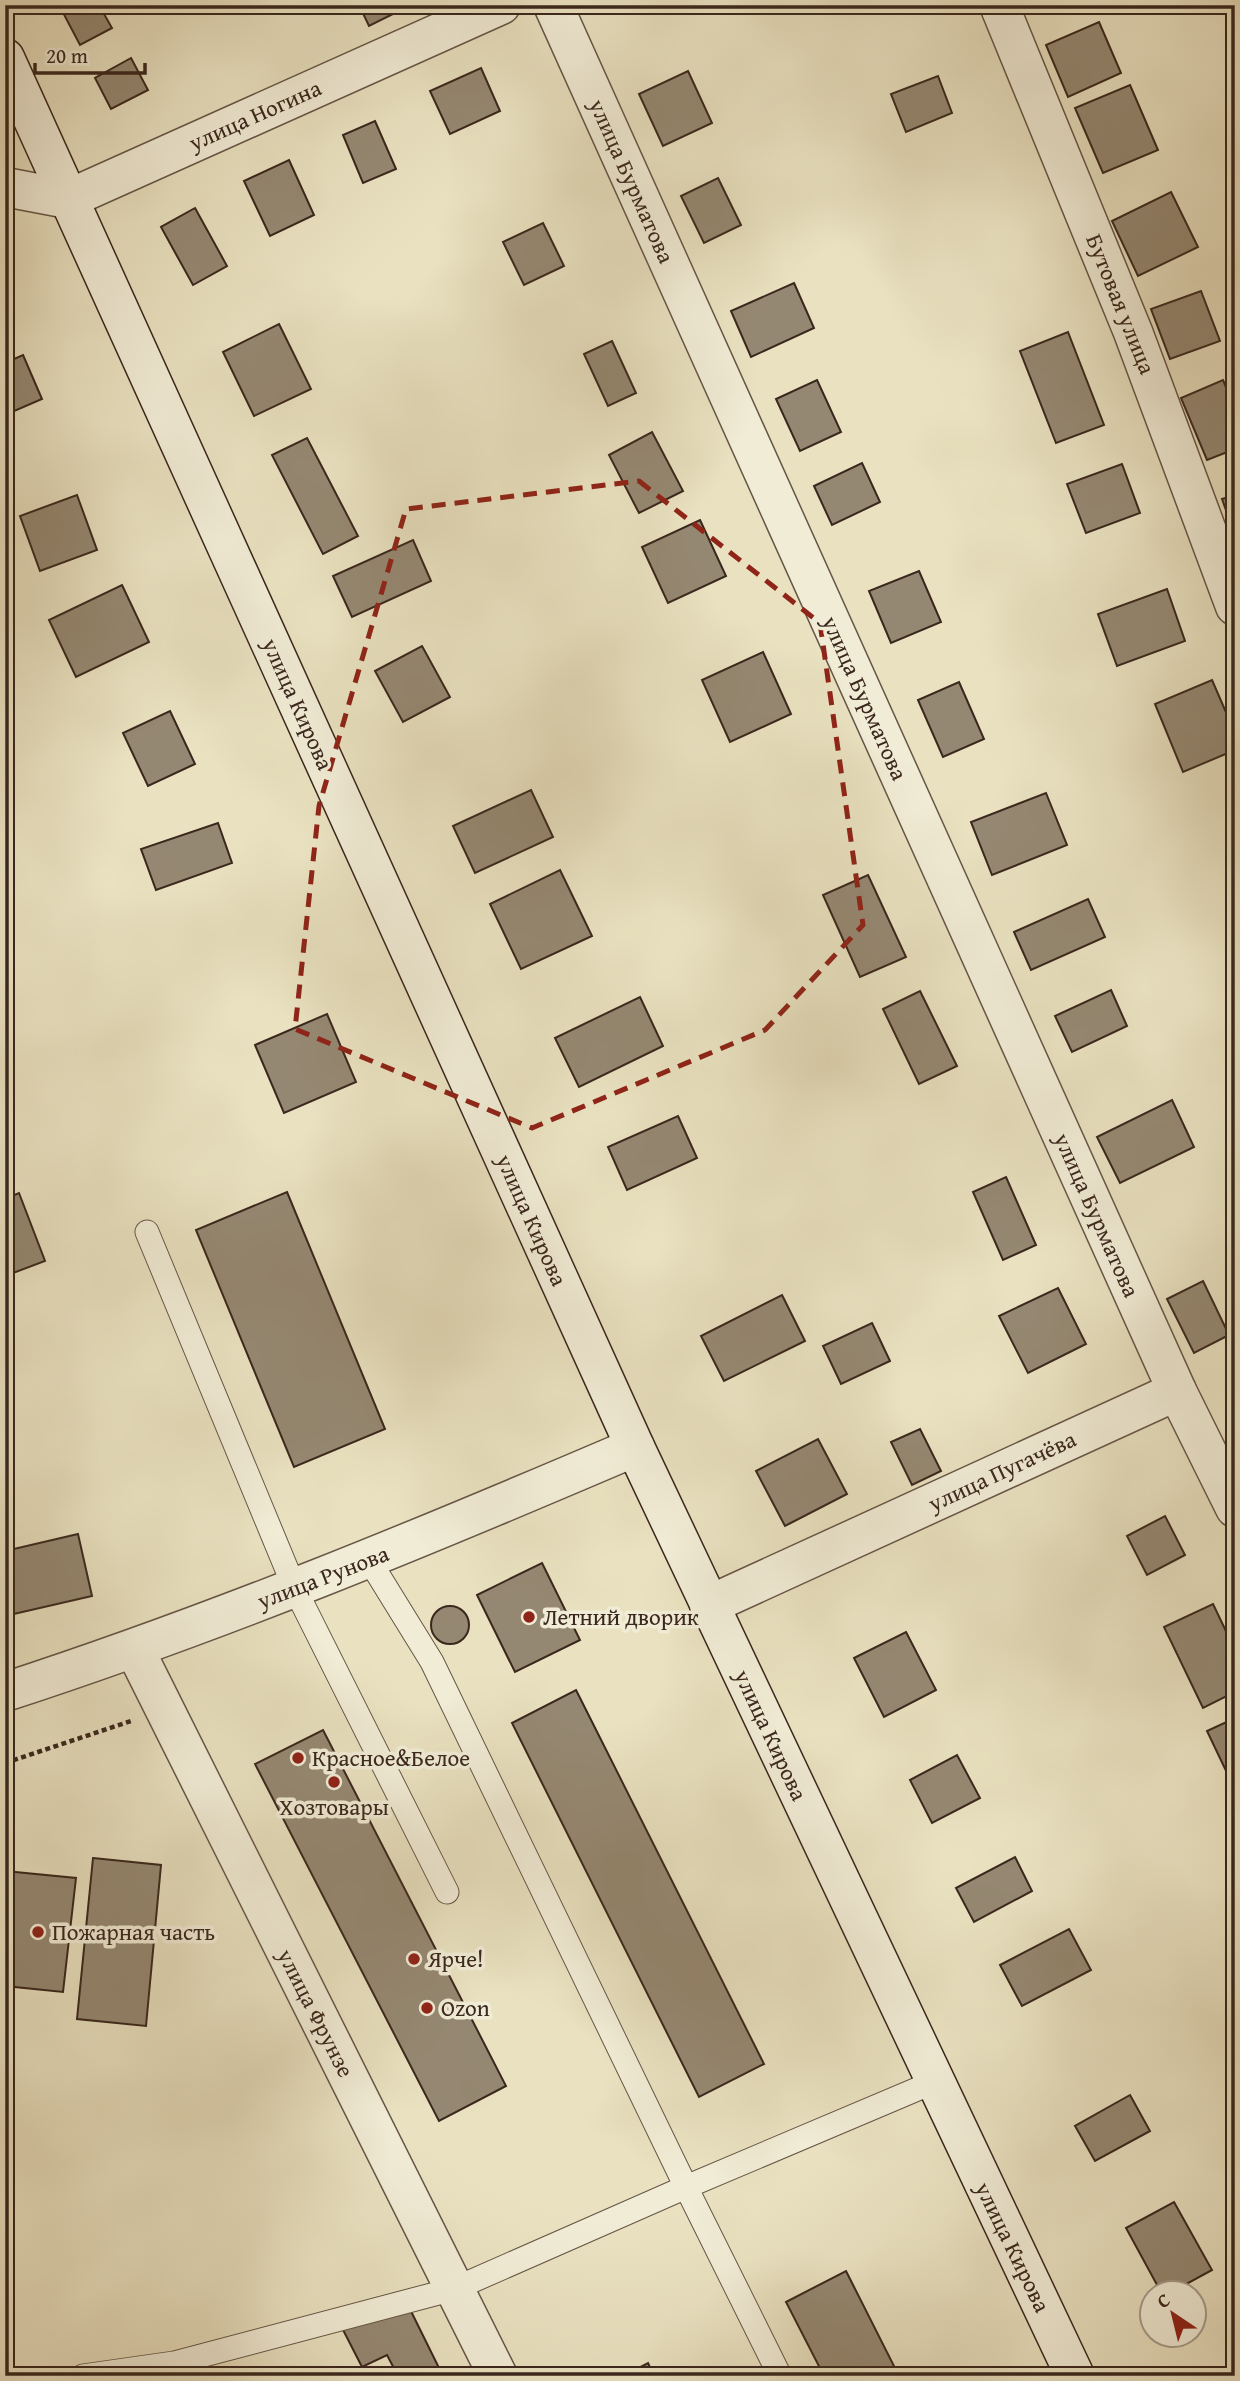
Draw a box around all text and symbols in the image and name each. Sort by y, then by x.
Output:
scale bar [35,32,145,76]
text: 20 m [46,40,88,71]
street label: улица Ногина [182,71,326,159]
street label: улица Бурматова [581,92,683,268]
street label: Бутовая улица [1078,229,1165,379]
street label: улица Бурматова [814,609,916,785]
street label: улица Кирова [254,632,342,775]
street label: улица Бурматова [1046,1126,1148,1302]
street label: улица Кирова [488,1148,576,1291]
street label: улица Пугачёва [922,1422,1081,1520]
street label: улица Рунова [251,1536,393,1617]
place label: Летний дворик [543,1600,699,1633]
marker: Летний дворик [521,1609,537,1625]
street label: улица Кирова [726,1663,816,1806]
place label: Красное&Белое [312,1741,470,1774]
marker: Красное&Белое [290,1750,306,1766]
marker: Хозтовары [326,1774,342,1790]
place label: Хозтовары [279,1790,389,1823]
place label: Пожарная часть [52,1915,215,1948]
marker: Пожарная часть [30,1924,46,1940]
street label: улица Фрунзе [269,1942,363,2083]
place label: Ярче! [427,1942,484,1975]
marker: Ярче! [406,1951,422,1967]
place label: Ozon [441,1991,490,2024]
marker: Ozon [419,2000,435,2016]
street label: улица Кирова [967,2175,1059,2318]
north arrow [1138,2280,1208,2350]
text: С [1151,2285,1176,2315]

